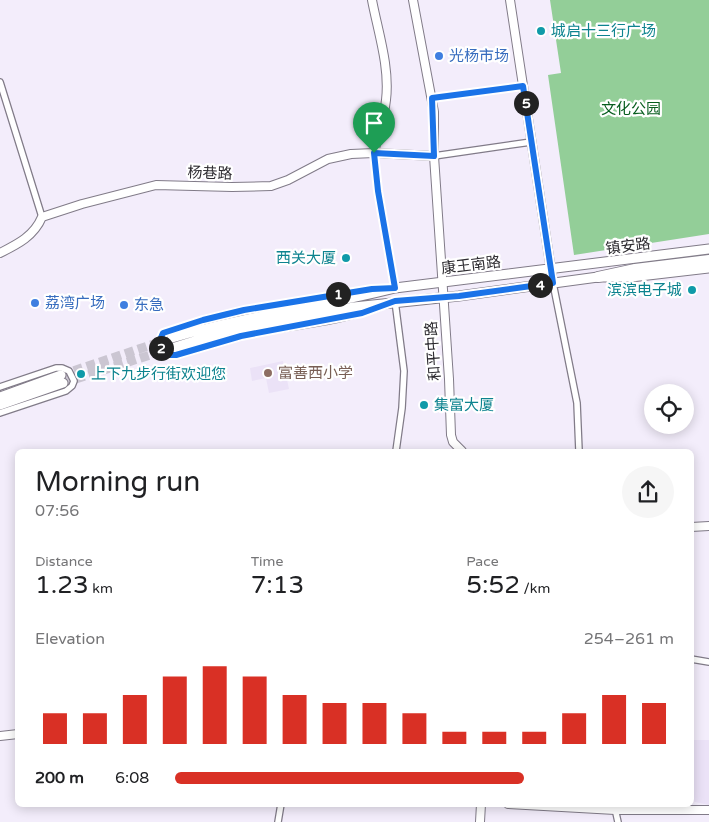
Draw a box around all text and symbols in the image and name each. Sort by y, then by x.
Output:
place label: 城启十三行广场 [551,22,656,40]
marker: 城启十三行广场 [535,25,547,37]
place label: 光杨市场 [449,47,509,65]
marker: 光杨市场 [433,50,445,62]
pin: 5 [514,90,538,116]
text: 5 [522,95,531,112]
park label: 文化公园 [601,100,661,118]
pin [353,102,395,153]
icon: arrive [360,109,388,137]
street label: 杨巷路 [187,163,233,183]
street label: 镇安路 [605,234,651,258]
place label: 西关大厦 [276,249,336,267]
marker: 西关大厦 [340,252,352,264]
street label: 康王南路 [440,252,502,278]
pin: 4 [528,272,552,298]
text: 4 [536,277,545,294]
place label: 滨滨电子城 [607,281,682,299]
pin: 1 [326,282,350,306]
marker: 滨滨电子城 [686,284,698,296]
text: 1 [334,286,343,303]
place label: 荔湾广场 [45,294,105,312]
place label: 东急 [134,296,164,314]
marker: 荔湾广场 [29,297,41,309]
marker: 东急 [118,299,130,311]
street label: 和平中路 [422,320,444,382]
pin: 2 [148,336,174,360]
text: 2 [157,340,166,357]
place label: 富善西小学 [278,364,353,382]
place label: 上下九步行街欢迎您 [91,365,226,383]
marker: 富善西小学 [262,367,274,379]
marker: 上下九步行街欢迎您 [75,368,87,380]
map controls [644,384,694,434]
button: locate [644,384,694,434]
place label: 集富大厦 [434,396,494,414]
marker: 集富大厦 [418,399,430,411]
text: Morning run [35,465,200,499]
button: share [622,466,674,518]
text: 07:56 [35,501,79,521]
text: Distance [35,553,93,570]
text: Time [251,553,283,570]
text: Pace [466,553,499,570]
text: 1.23 [35,570,89,600]
text: 7:13 [251,570,304,600]
text: 5:52 [466,570,520,600]
text: km [89,580,113,597]
text: /km [520,580,550,597]
text: Elevation [35,629,105,649]
text: 254–261 m [584,629,674,649]
text: 200 m [35,768,84,788]
text: 6:08 [115,768,149,788]

